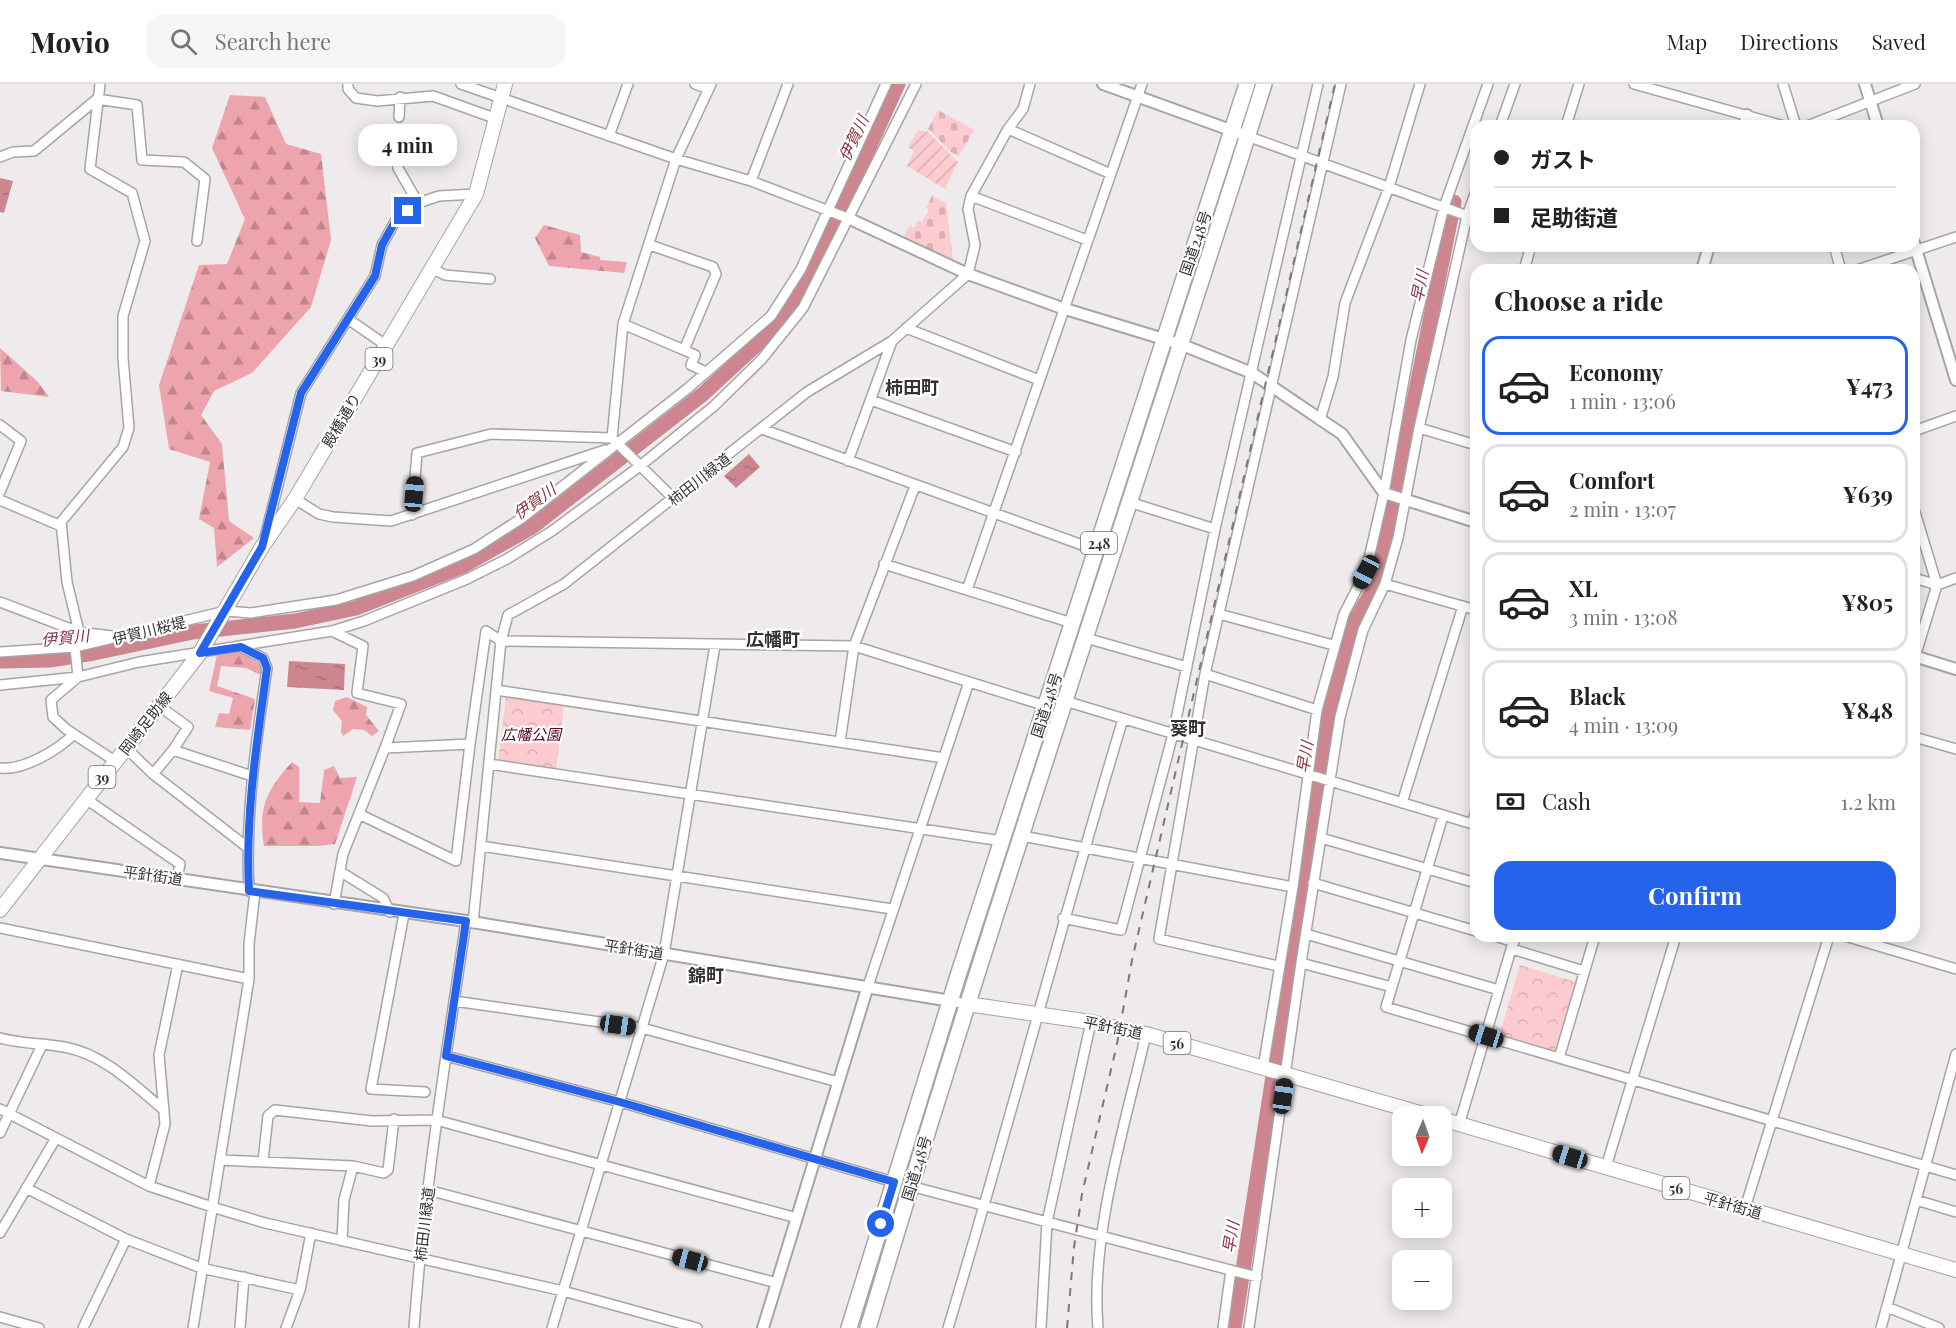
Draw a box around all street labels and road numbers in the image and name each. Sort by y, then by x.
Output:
street label: 国道248号 [1175,208,1215,278]
road number: 39 [366,348,392,370]
street label: 殿橋通り [317,389,365,451]
street label: 柿田川緑道 [663,448,735,510]
road number: 248 [1081,532,1117,554]
street label: 伊賀川桜堤 [110,611,188,649]
street label: 国道248号 [1026,670,1066,740]
street label: 岡崎足助線 [114,687,176,759]
road number: 39 [88,766,116,788]
street label: 平針街道 [122,861,184,889]
street label: 平針街道 [603,934,665,964]
street label: 平針街道 [1082,1011,1144,1043]
road number: 56 [1164,1032,1190,1054]
street label: 国道248号 [897,1133,935,1203]
road number: 56 [1662,1177,1690,1199]
street label: 柿田川緑道 [410,1186,438,1262]
street label: 平針街道 [1701,1187,1765,1223]

